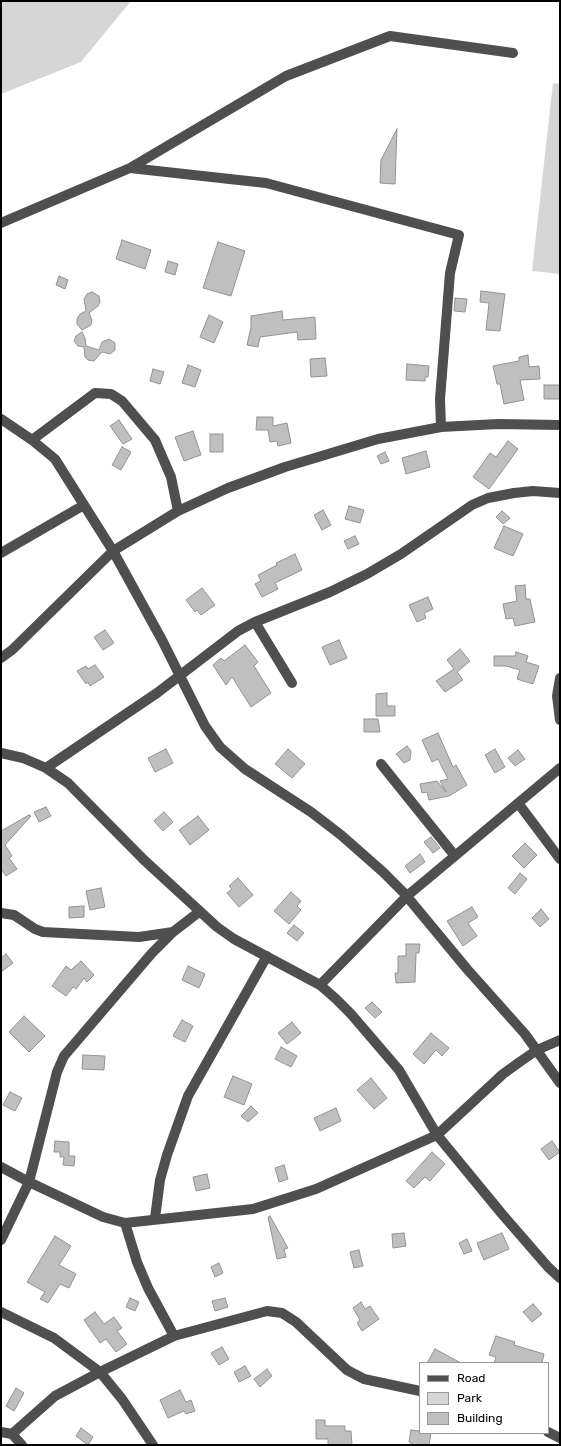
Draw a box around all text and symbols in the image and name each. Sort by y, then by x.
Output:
legend [419,1362,549,1434]
text: Road [457,1371,485,1385]
text: Park [457,1391,482,1405]
text: Building [457,1411,503,1425]

